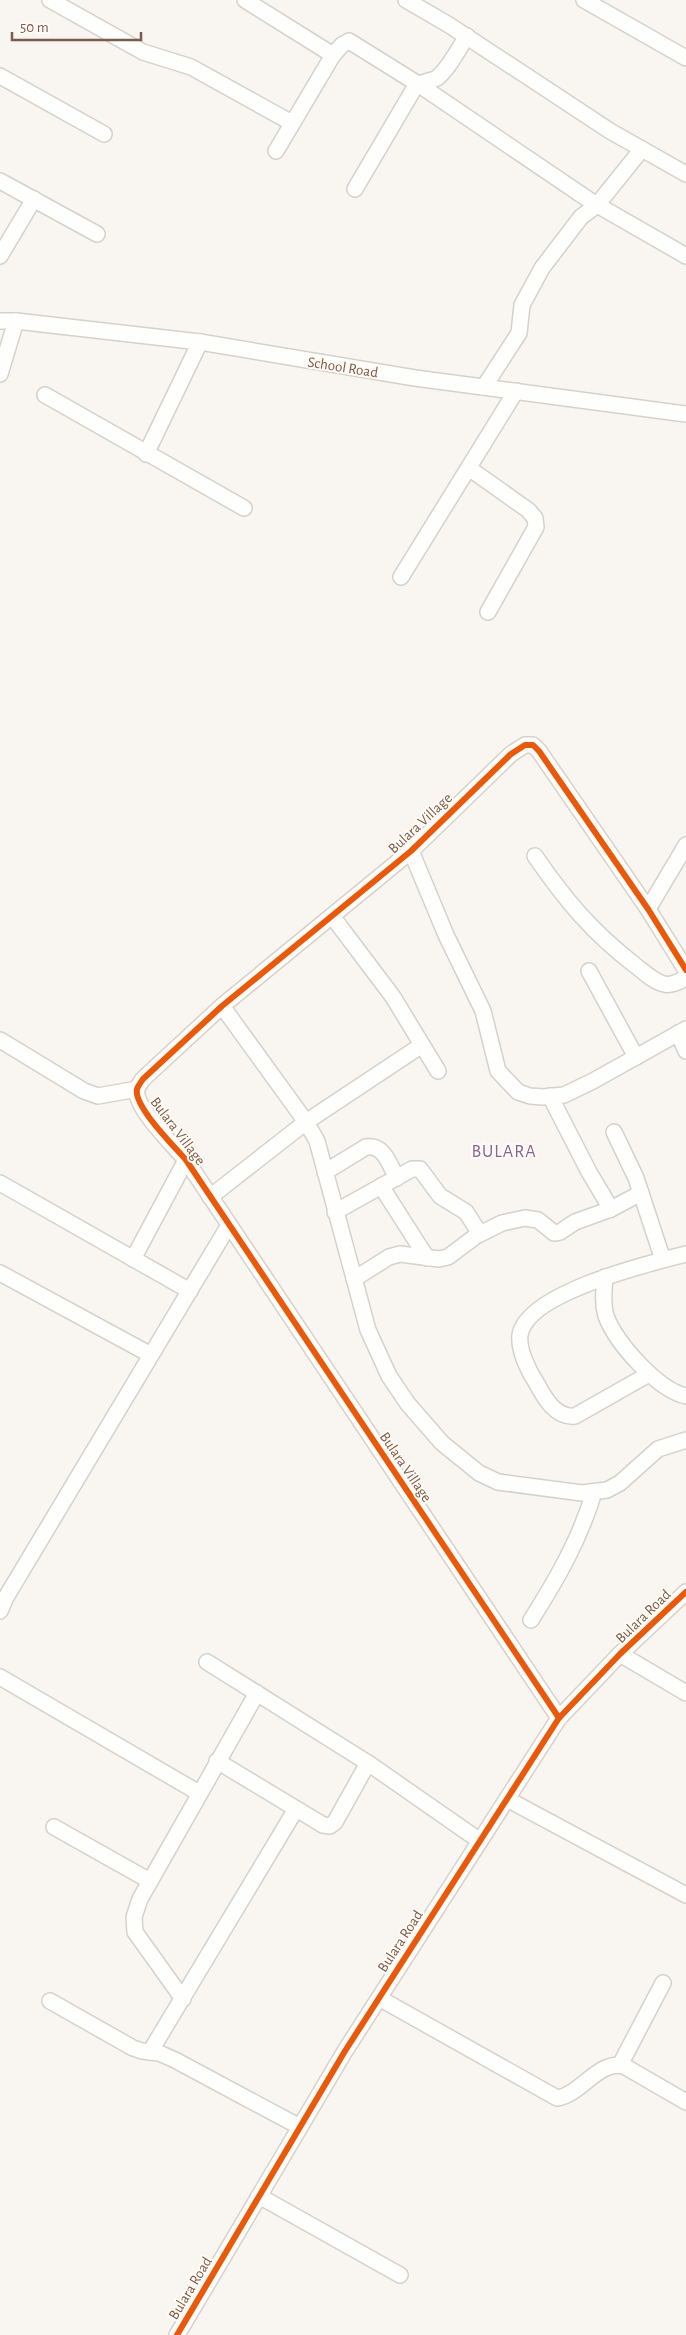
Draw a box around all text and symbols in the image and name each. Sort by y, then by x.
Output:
scale bar [12,10,141,42]
text: 50 m [20,20,49,35]
street label: School Road [307,355,379,380]
street label: Bulara Village [386,790,455,856]
street label: Bulara Village [147,1094,208,1168]
district label: BULARA [471,1143,537,1161]
street label: Bulara Village [377,1430,434,1505]
street label: Bulara Road [613,1586,674,1646]
street label: Bulara Road [375,1908,426,1975]
street label: Bulara Road [166,2254,215,2322]

